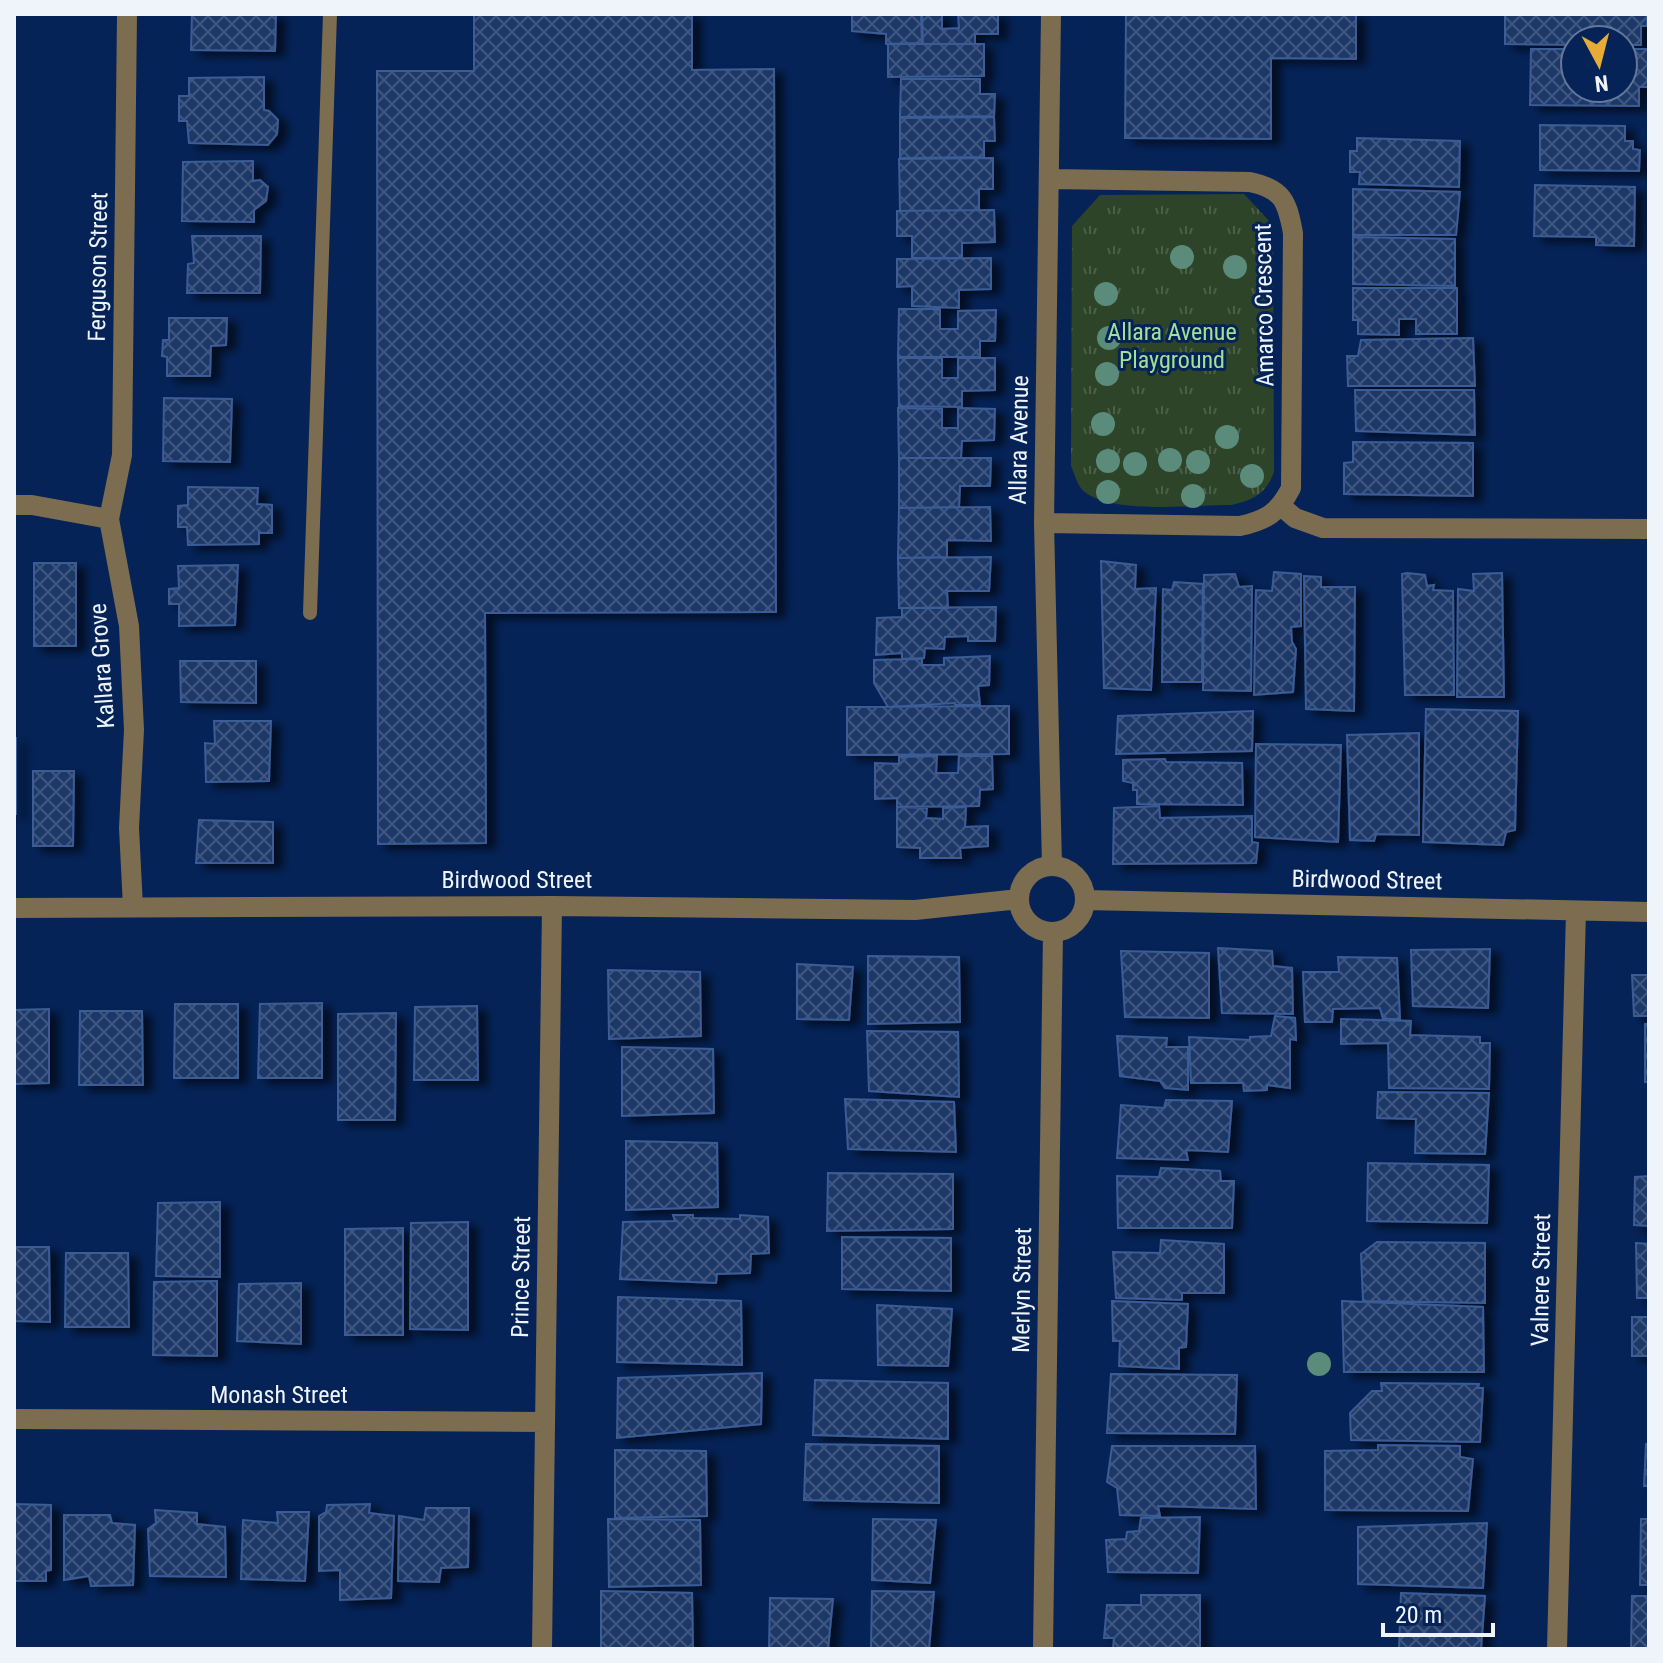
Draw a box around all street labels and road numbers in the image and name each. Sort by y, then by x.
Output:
street label: Ferguson Street [83,192,113,342]
street label: Amarco Crescent [1249,223,1279,387]
street label: Allara Avenue [1004,375,1034,505]
street label: Kallara Grove [84,602,120,730]
street label: Birdwood Street [1291,865,1443,895]
street label: Birdwood Street [442,866,592,894]
street label: Valnere Street [1526,1213,1556,1347]
street label: Prince Street [506,1216,536,1338]
street label: Merlyn Street [1007,1227,1037,1353]
street label: Monash Street [210,1381,348,1409]

